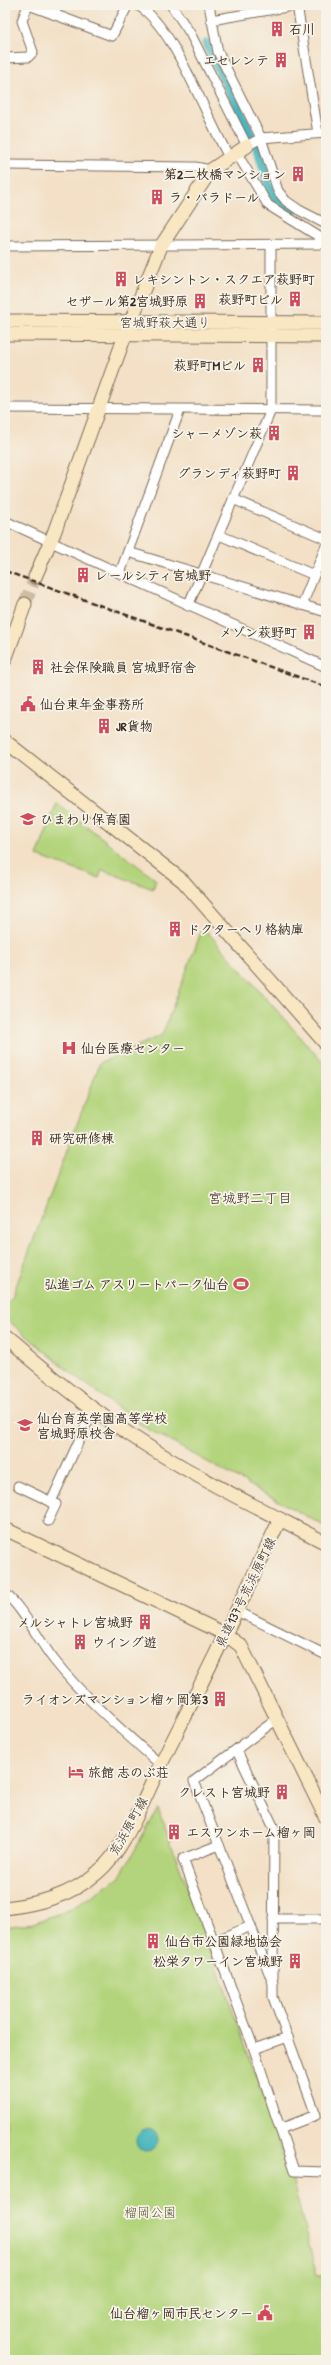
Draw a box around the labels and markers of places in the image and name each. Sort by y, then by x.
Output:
building icon: 石川 [268,20,286,38]
place label: 石川 [289,20,315,38]
place label: エセレンテ [203,51,269,69]
building icon: エセレンテ [272,51,290,69]
place label: 第2二枚橋マンション [164,165,286,183]
building icon: 第2二枚橋マンション [289,165,307,183]
building icon: ラ・パラドール [148,188,166,206]
place label: ラ・パラドール [169,188,259,206]
building icon: レキシントン・スクエア萩野町 [112,270,130,288]
place label: レキシントン・スクエア萩野町 [133,270,315,288]
place label: 萩野町ビル [218,290,283,308]
building icon: 萩野町ビル [286,290,304,308]
place label: セザール第2宮城野原 [65,292,188,310]
building icon: セザール第2宮城野原 [191,292,209,310]
place label: 萩野町Mビル [174,356,246,374]
building icon: 萩野町Mビル [249,356,267,374]
place label: シャーメゾン萩 [172,424,262,442]
building icon: シャーメゾン萩 [265,424,283,442]
place label: グランディ萩野町 [178,464,281,482]
building icon: グランディ萩野町 [284,464,302,482]
building icon: レールシティ宮城野 [74,566,92,584]
place label: レールシティ宮城野 [95,566,211,584]
place label: メゾン萩野町 [219,623,297,641]
building icon: メゾン萩野町 [300,623,318,641]
building icon: 社会保険職員 宮城野宿舎 [29,658,47,676]
place label: 社会保険職員 宮城野宿舎 [50,658,196,676]
public building icon: 仙台東年金事務所 [19,695,37,713]
place label: 仙台東年金事務所 [40,695,144,713]
building icon: JR貨物 [95,717,113,735]
place label: JR貨物 [116,717,153,735]
school or university icon: ひまわり保育園 [19,810,37,828]
place label: ひまわり保育園 [40,810,131,828]
building icon: ドクターヘリ格納庫 [166,920,184,938]
place label: ドクターヘリ格納庫 [187,920,304,938]
hospital icon: 仙台医療センター [60,1039,78,1057]
place label: 仙台医療センター [81,1039,185,1057]
building icon: 研究研修棟 [28,1129,46,1147]
place label: 研究研修棟 [49,1129,114,1147]
place label: 弘進ゴム アスリートパーク仙台 [44,1275,229,1293]
sports icon: 弘進ゴム アスリートパーク仙台 [232,1275,250,1293]
place label: 仙台育英学園高等学校 宮城野原校舎 [37,1409,167,1442]
school or university icon: 仙台育英学園高等学校 宮城野原校舎 [16,1416,34,1434]
place label: メルシャトレ宮城野 [17,1613,133,1631]
building icon: メルシャトレ宮城野 [136,1613,154,1631]
building icon: ウイング遊 [71,1633,89,1651]
place label: ウイング遊 [92,1633,157,1651]
place label: ライオンズマンション榴ヶ岡第3 [22,1690,208,1708]
building icon: ライオンズマンション榴ヶ岡第3 [211,1690,229,1708]
hotel icon: 旅館 志のぶ荘 [67,1763,85,1781]
place label: 旅館 志のぶ荘 [88,1763,169,1781]
place label: クレスト宮城野 [178,1783,270,1801]
building icon: クレスト宮城野 [273,1783,291,1801]
building icon: エスワンホーム榴ヶ岡 [165,1823,183,1841]
place label: エスワンホーム榴ヶ岡 [186,1823,315,1841]
building icon: 仙台市公園緑地協会 [144,1932,162,1950]
place label: 仙台市公園緑地協会 [165,1932,282,1950]
place label: 松栄タワーイン宮城野 [153,1952,283,1970]
building icon: 松栄タワーイン宮城野 [286,1952,304,1970]
place label: 仙台榴ヶ岡市民センター [110,2304,253,2322]
public building icon: 仙台榴ヶ岡市民センター [256,2304,274,2322]

